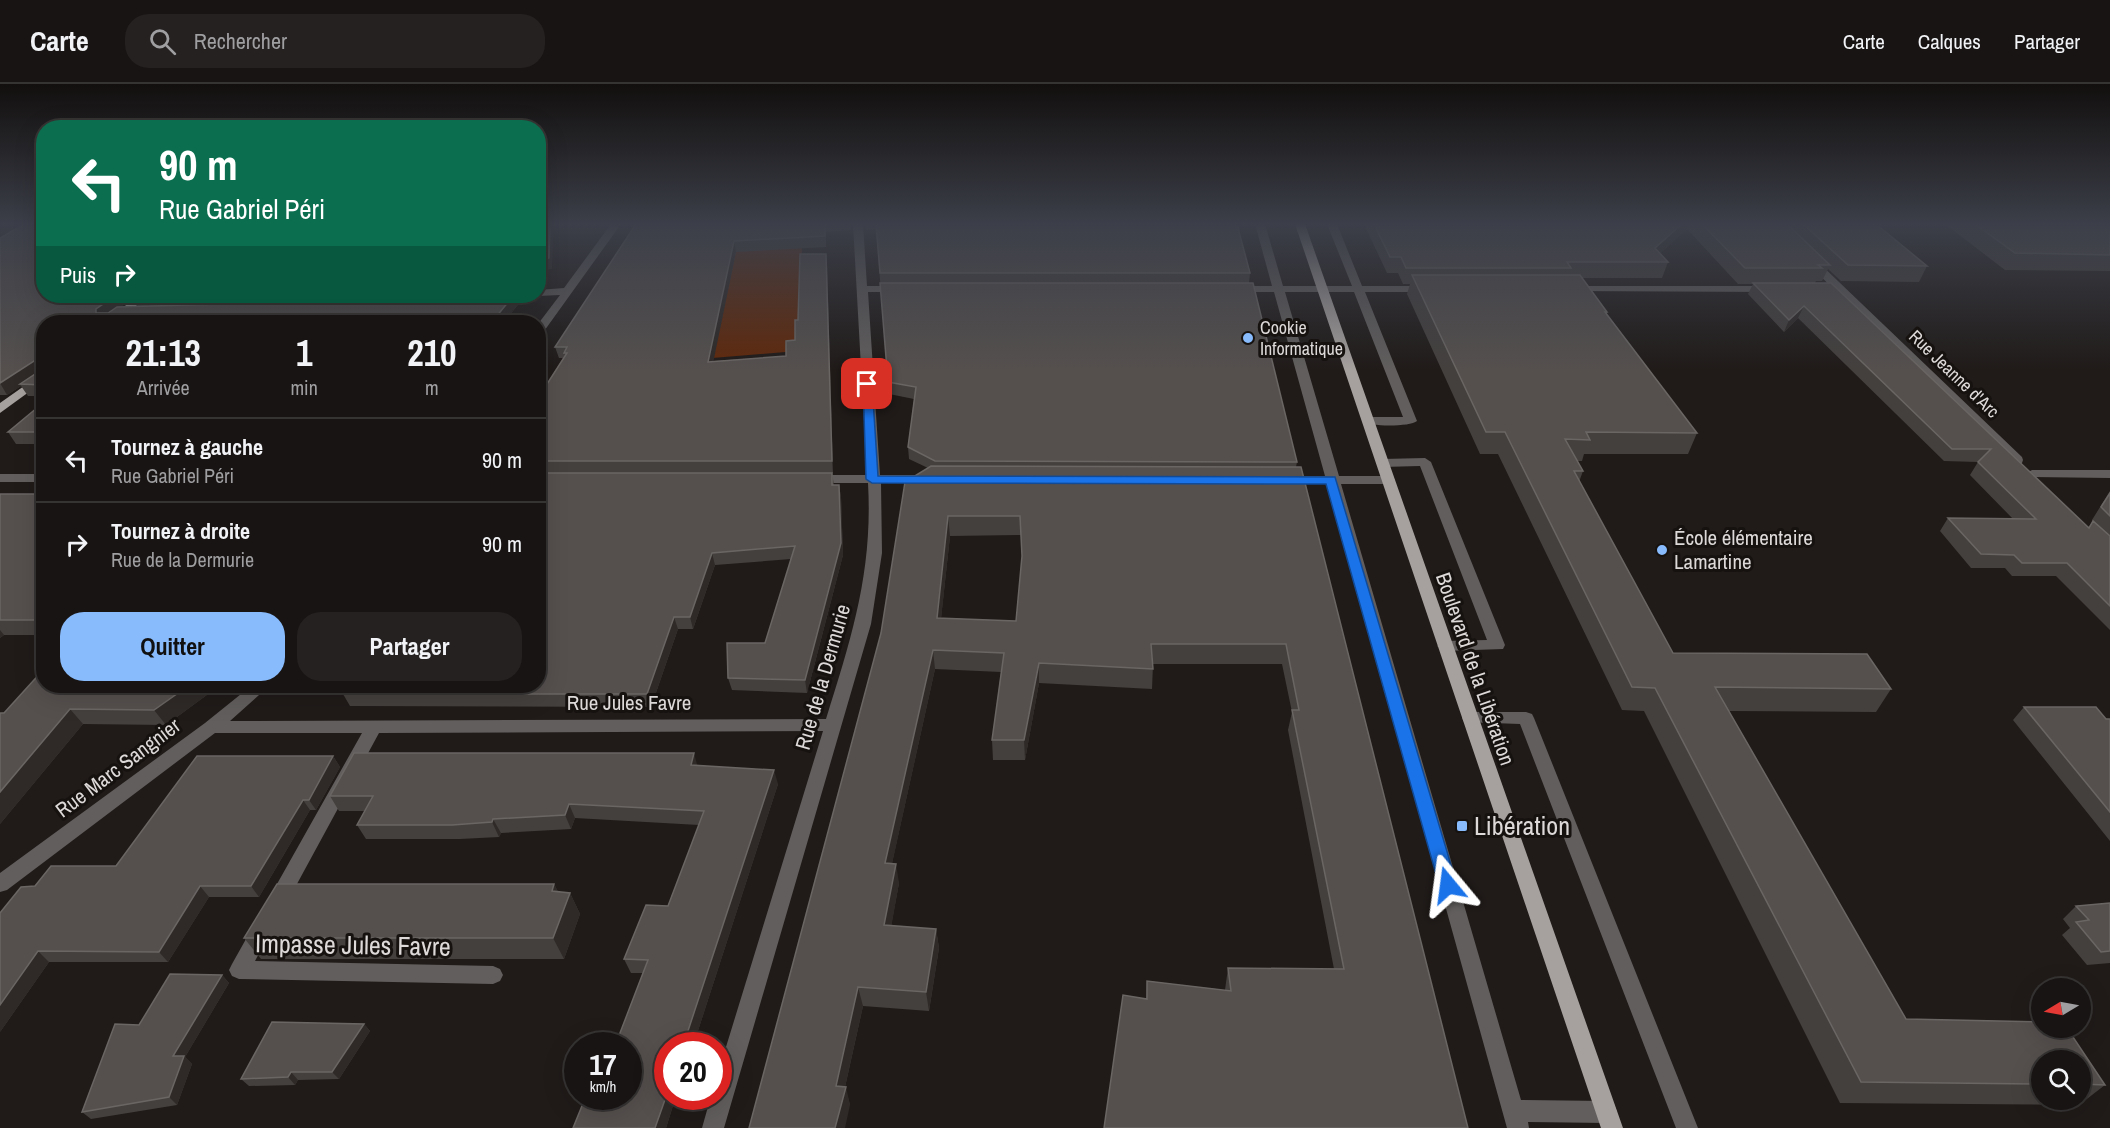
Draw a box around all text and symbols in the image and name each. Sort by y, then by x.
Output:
search box [125,14,545,68]
text: Carte [30,22,89,60]
icon: search [146,25,179,58]
text: Rechercher [194,26,287,56]
text: Carte [1843,27,1885,56]
text: Calques [1918,27,1981,56]
text: Partager [2014,27,2080,56]
text: 90 m [159,137,238,193]
icon: left [60,144,138,222]
text: Rue Gabriel Péri [159,191,325,227]
icon: right [108,258,141,291]
text: Puis [60,260,96,290]
place label: Cookie Informatique [1260,315,1343,361]
street label: Rue Jeanne d'Arc [1904,324,2005,423]
text: 21:13 [125,329,201,377]
text: 1 [296,329,312,377]
text: 210 [407,329,457,377]
marker: Cookie Informatique [1241,331,1255,345]
pin [841,358,892,409]
icon: arrive [850,367,883,400]
text: Arrivée [137,374,190,401]
text: min [290,374,318,401]
text: m [425,374,439,401]
text: Tournez à gauche [111,432,263,462]
icon: left [60,444,93,477]
text: 90 m [482,445,522,475]
text: Rue Gabriel Péri [111,462,234,489]
text: Tournez à droite [111,516,250,546]
place label: École élémentaire Lamartine [1674,523,1813,576]
icon: right [60,528,93,561]
text: 90 m [482,529,522,559]
marker: École élémentaire Lamartine [1655,543,1669,557]
text: Rue de la Dermurie [111,546,254,573]
street label: Boulevard de la Libération [1429,569,1522,769]
street label: Rue de la Dermurie [788,601,857,753]
button: Quitter [60,612,285,681]
button: Partager [297,612,522,681]
street label: Rue Jules Favre [567,688,691,717]
street label: Rue Marc Sangnier [49,711,186,824]
place label: Libération [1474,808,1570,843]
marker: Libération [1455,819,1469,833]
position arrow [1416,853,1480,917]
street label: Impasse Jules Favre [255,925,451,964]
north arrow [2031,978,2091,1038]
map controls [2031,978,2091,1110]
speed limit sign: 20 [654,1032,732,1110]
text: 17 [589,1044,617,1084]
button: search [2031,1050,2091,1110]
text: km/h [590,1076,616,1097]

